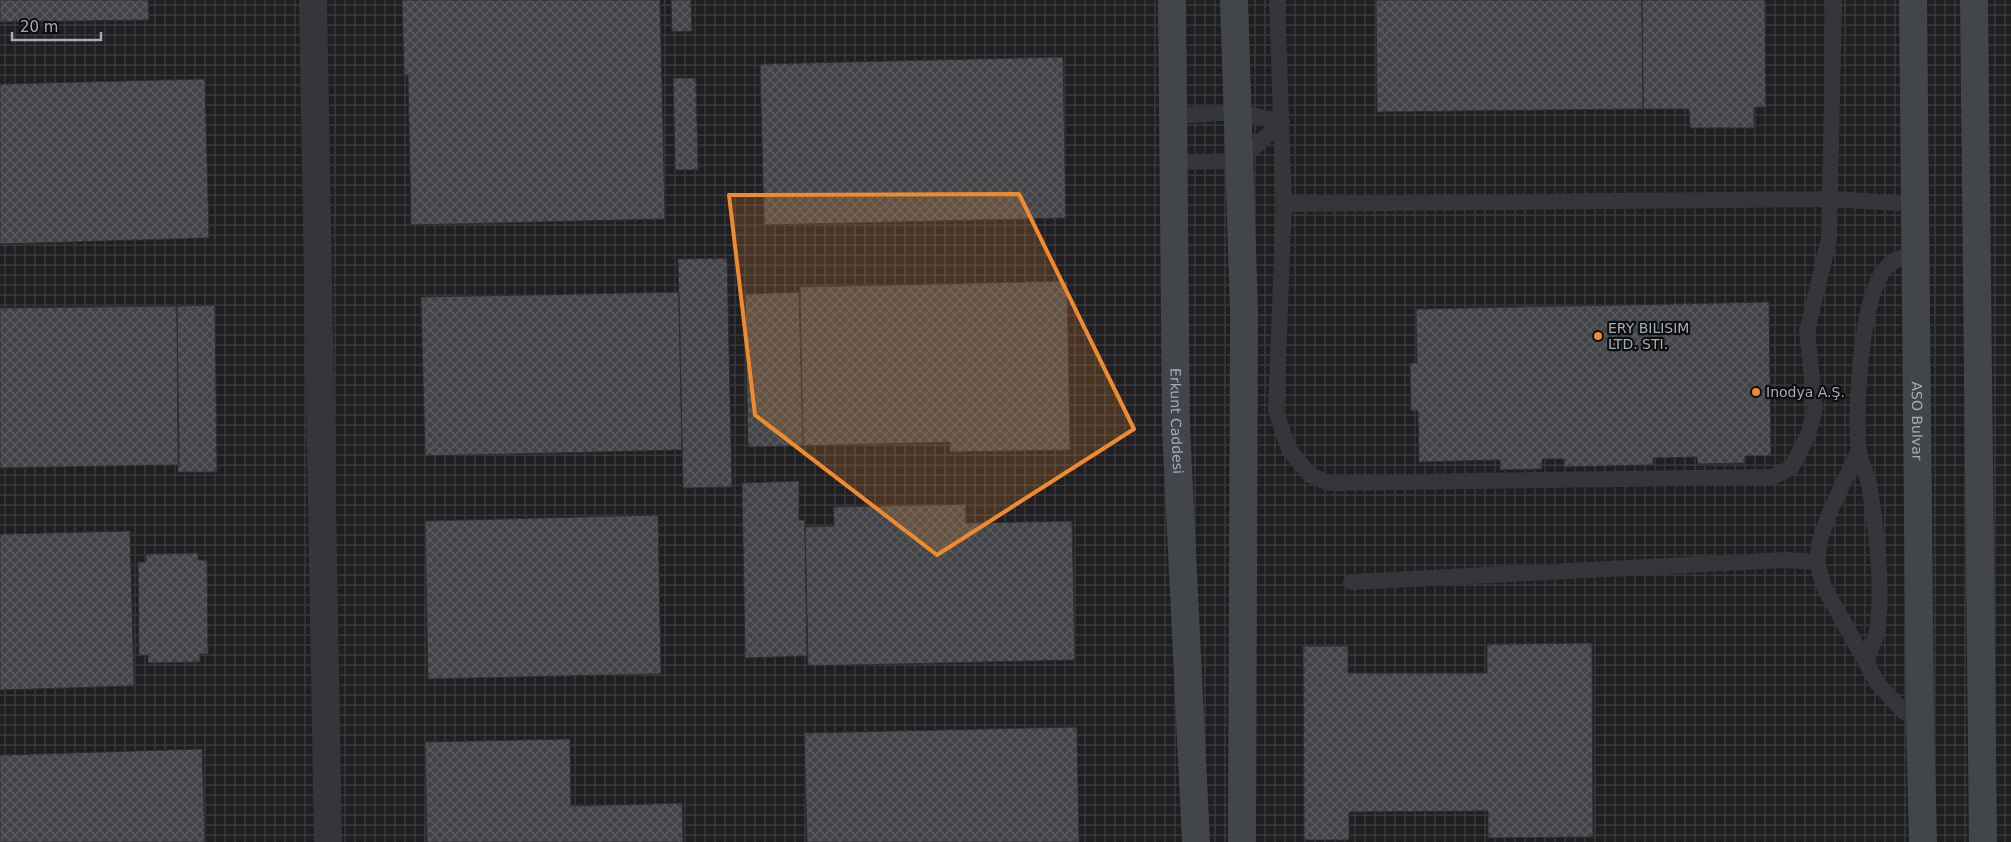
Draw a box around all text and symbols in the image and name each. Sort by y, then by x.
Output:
scale bar [12,10,101,42]
text: 20 m [20,18,58,36]
place label: ERY BILISIM LTD. STI. [1608,320,1689,352]
marker: ERY BILISIM LTD. STI. [1592,330,1604,342]
street label: Erkunt Caddesi [1167,368,1186,474]
street label: ASO Bulvar [1909,381,1925,461]
place label: Inodya A.Ş. [1766,384,1845,400]
marker: Inodya A.Ş. [1750,386,1762,398]

